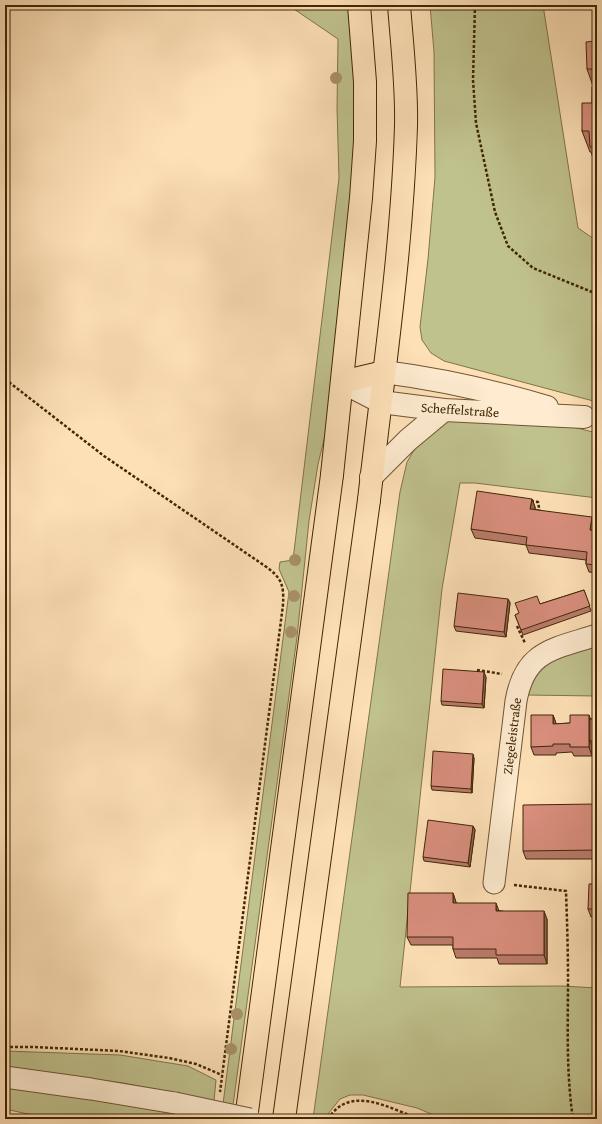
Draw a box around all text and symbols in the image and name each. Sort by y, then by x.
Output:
street label: Scheffelstraße [420,398,500,422]
street label: Ziegeleistraße [498,696,526,776]

